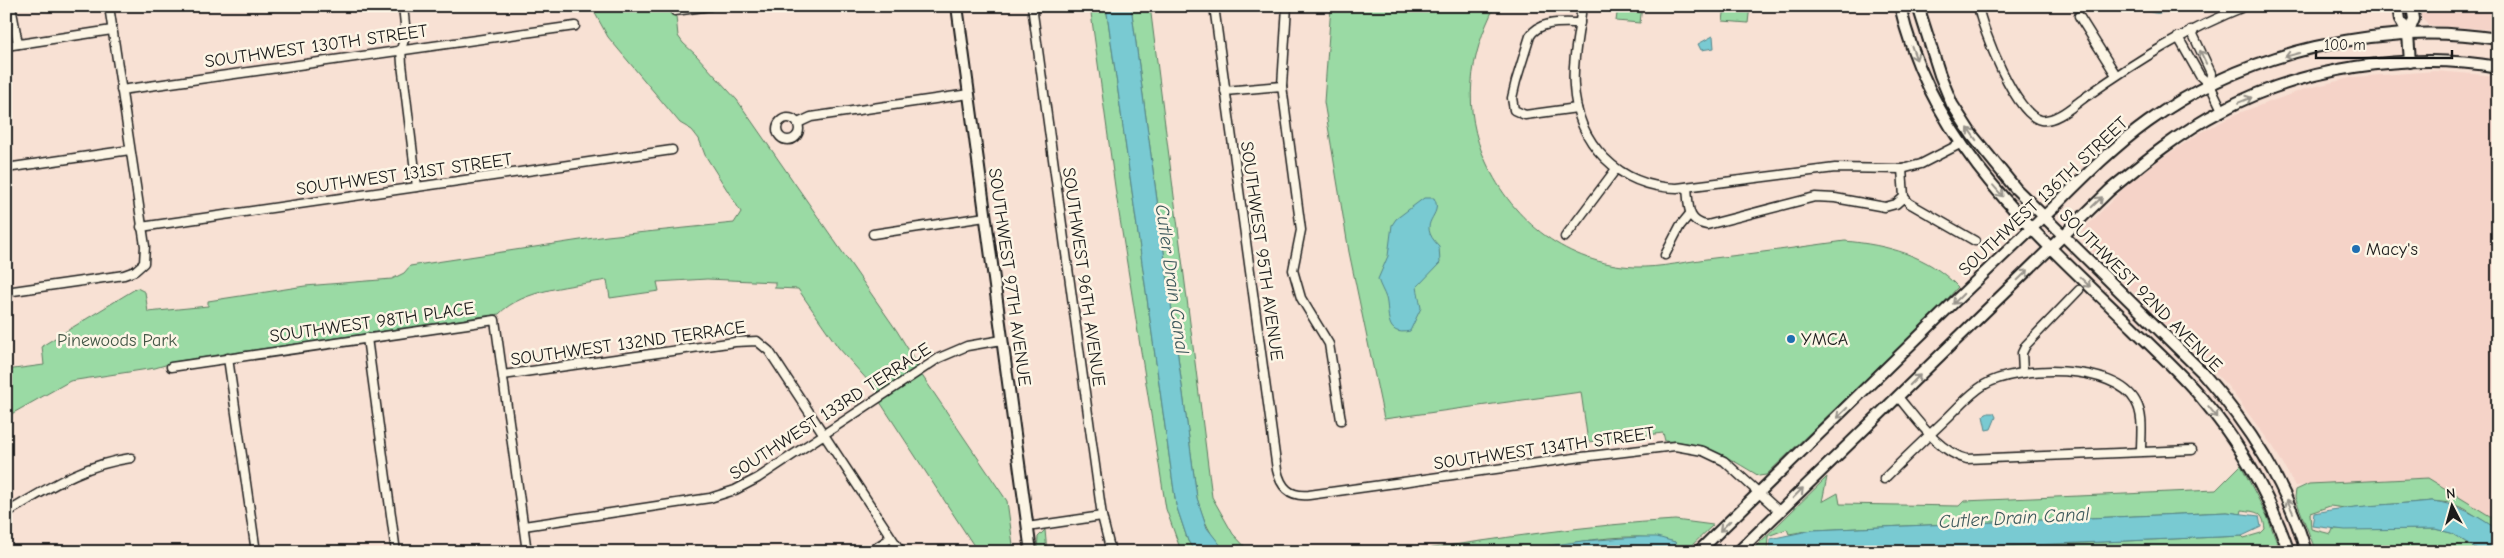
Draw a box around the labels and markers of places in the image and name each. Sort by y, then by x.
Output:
place label: Macy's [2366,239,2418,260]
marker: Macy's [2350,243,2362,255]
place label: YMCA [1801,329,1848,350]
marker: YMCA [1785,333,1797,345]

